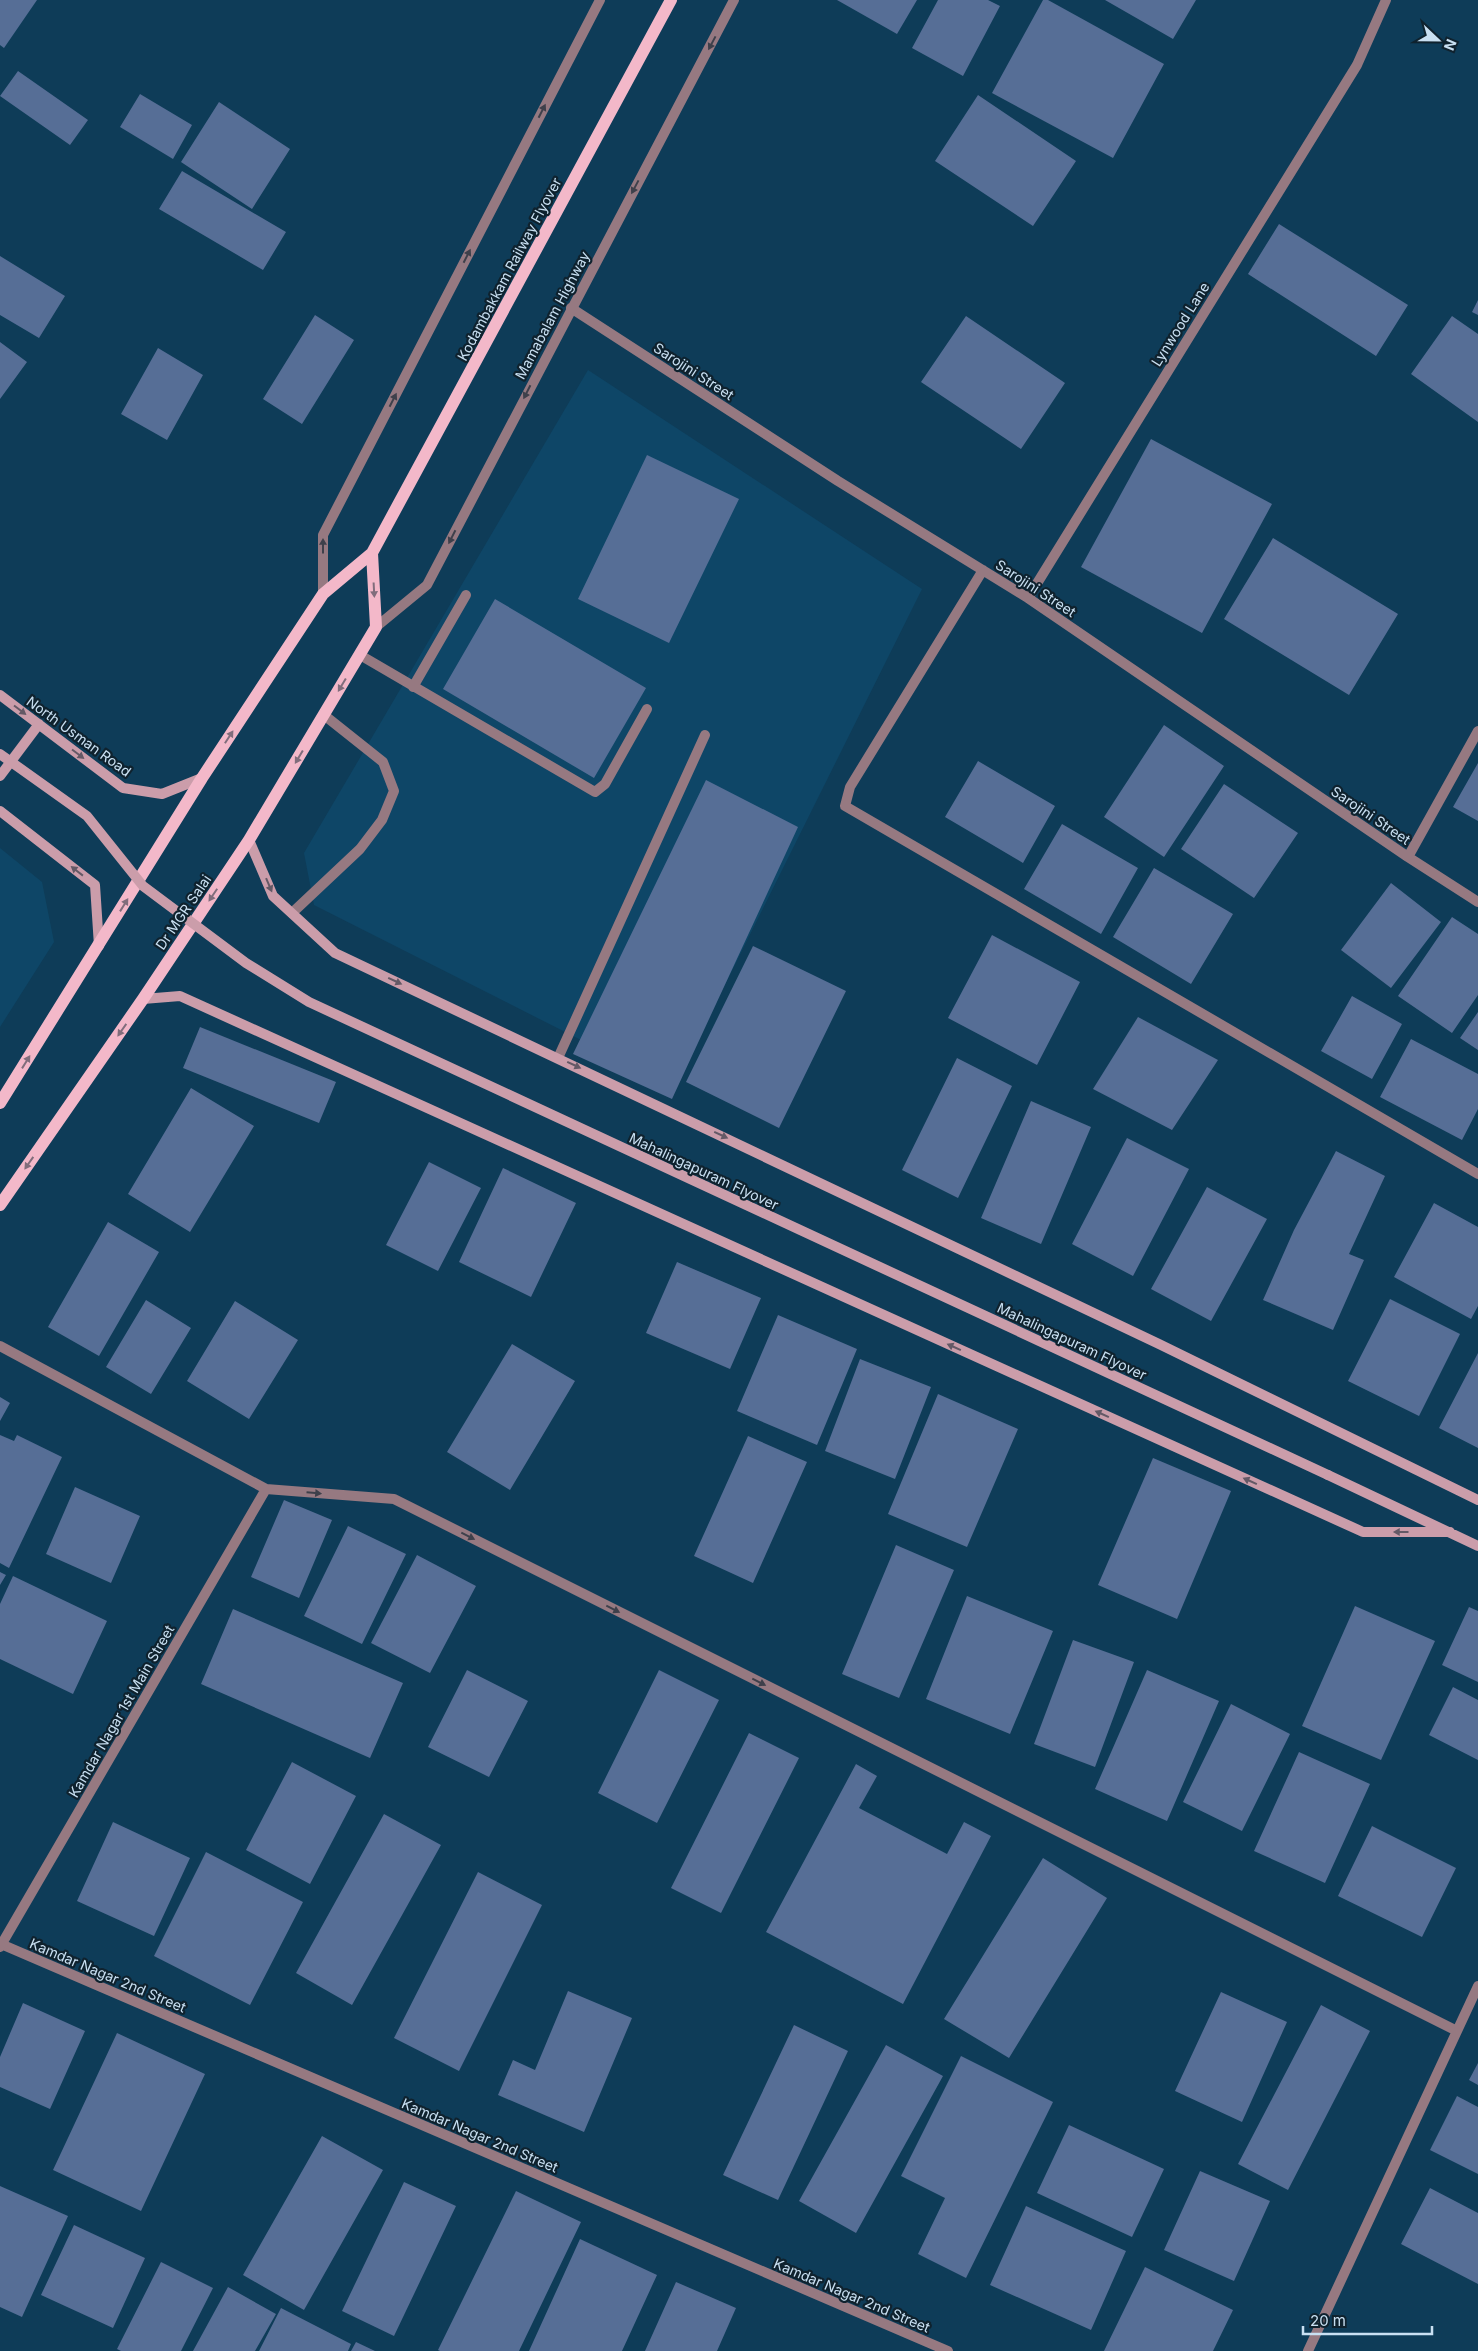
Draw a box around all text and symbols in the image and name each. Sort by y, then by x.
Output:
north arrow [1413,15,1463,65]
one-way arrow [708,36,716,50]
text: N [1441,37,1460,53]
one-way arrow [538,104,546,119]
street label: Kodambakkam Railway Flyover [453,175,565,363]
one-way arrow [631,180,640,193]
street label: Mamabalam Highway [511,248,593,382]
one-way arrow [463,249,471,263]
street label: Lynwood Lane [1147,279,1213,369]
street label: Sarojini Street [651,339,738,403]
one-way arrow [523,385,531,400]
one-way arrow [389,393,397,407]
one-way arrow [448,529,456,544]
one-way arrow [319,537,327,553]
street label: Sarojini Street [993,556,1080,620]
one-way arrow [371,582,379,598]
one-way arrow [337,678,346,691]
street label: North Usman Road [23,692,135,780]
one-way arrow [13,704,26,715]
one-way arrow [224,731,233,744]
one-way arrow [71,748,84,759]
one-way arrow [294,751,303,764]
street label: Sarojini Street [1328,782,1414,848]
one-way arrow [71,866,84,877]
street label: Dr MGR Salai [152,871,214,953]
one-way arrow [265,878,273,892]
one-way arrow [208,888,218,902]
one-way arrow [119,898,129,911]
one-way arrow [388,978,402,986]
one-way arrow [117,1023,127,1036]
one-way arrow [21,1055,31,1068]
one-way arrow [567,1062,581,1070]
street label: Mahalingapuram Flyover [627,1129,781,1213]
one-way arrow [714,1131,728,1139]
one-way arrow [24,1156,34,1170]
street label: Mahalingapuram Flyover [995,1299,1149,1383]
one-way arrow [947,1342,961,1350]
one-way arrow [1095,1409,1109,1417]
one-way arrow [1243,1477,1257,1485]
one-way arrow [307,1489,323,1497]
one-way arrow [1393,1528,1409,1536]
one-way arrow [461,1532,475,1540]
one-way arrow [606,1605,620,1613]
street label: Kamdar Nagar 1st Main Street [65,1621,178,1800]
one-way arrow [751,1678,766,1686]
street label: Kamdar Nagar 2nd Street [27,1934,189,2016]
street label: Kamdar Nagar 2nd Street [399,2094,561,2176]
street label: Kamdar Nagar 2nd Street [771,2254,933,2336]
scale bar [1303,2304,1432,2336]
text: 20 m [1310,2311,1346,2330]

